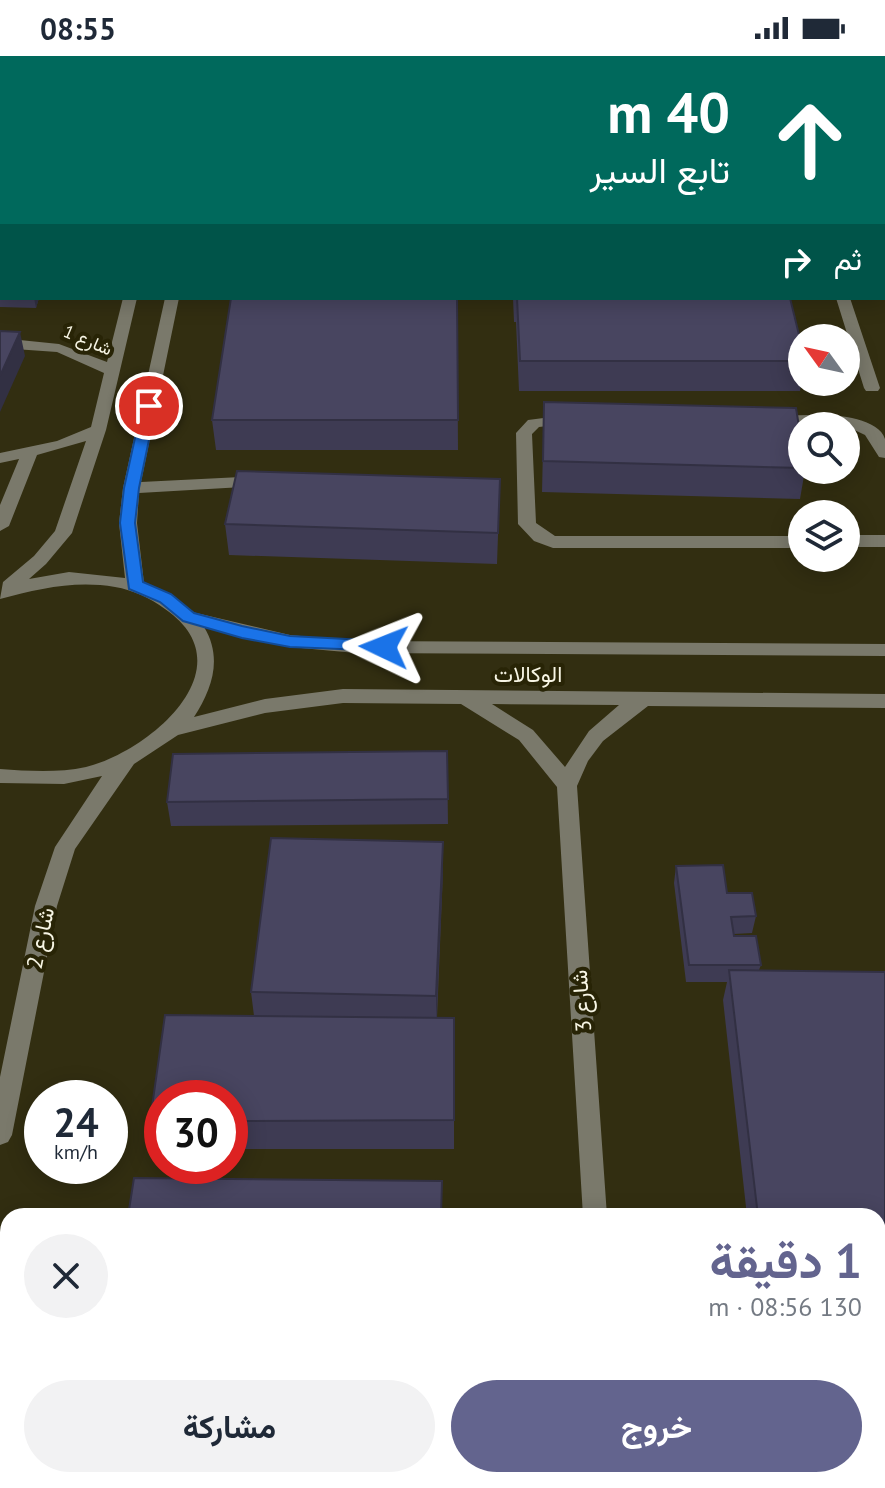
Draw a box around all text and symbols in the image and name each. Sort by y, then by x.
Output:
text: 08:55 [40,9,116,48]
text: 40 m [607,76,730,148]
icon: ahead [758,88,862,192]
text: تابع السير [590,146,730,193]
text: ثم [834,239,862,278]
icon: right [774,240,818,284]
street label: شارع 1 [60,319,116,361]
north arrow [788,324,860,396]
map controls [788,324,860,572]
pin [115,372,183,440]
icon: arrive [127,384,171,428]
button: search [788,412,860,484]
button: layers [788,500,860,572]
position arrow [342,605,426,689]
street label: الوكالات [494,660,562,688]
street label: شارع 2 [20,905,61,972]
street label: شارع 3 [565,969,598,1033]
speed limit sign: 30 [144,1080,248,1184]
text: 24 [53,1096,99,1148]
text: km/h [54,1139,98,1165]
text: 1 دقيقة [709,1229,862,1291]
button: close [24,1234,108,1318]
text: 130 m · 08:56 [708,1290,862,1323]
button: مشاركة [24,1380,435,1472]
button: خروج [451,1380,862,1472]

